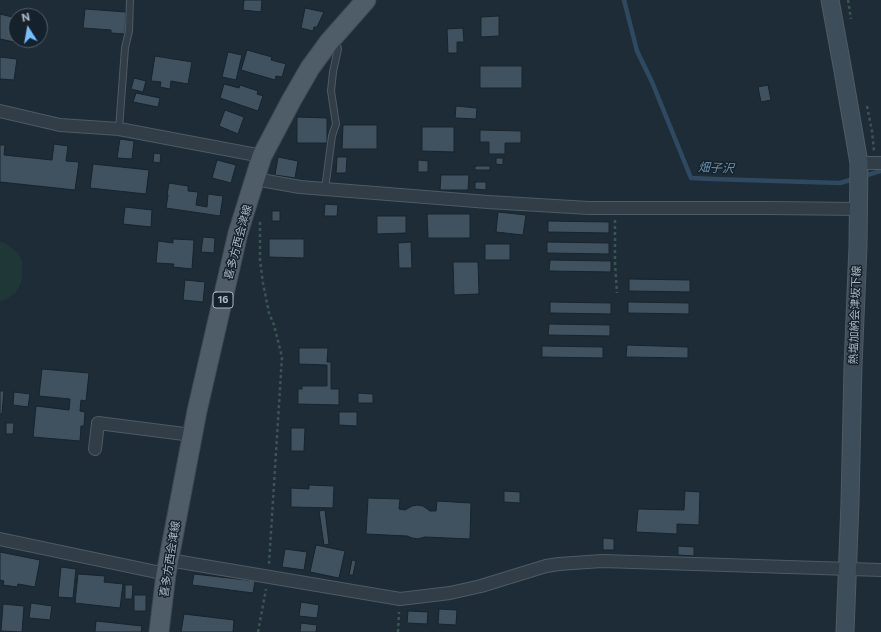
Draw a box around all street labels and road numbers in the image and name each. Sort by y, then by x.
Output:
street label: 喜多方西会津線 [222,203,254,281]
street label: 熱塩加納会津坂下線 [847,265,863,365]
road number: 16 [213,292,233,308]
street label: 喜多方西会津線 [157,520,183,598]

